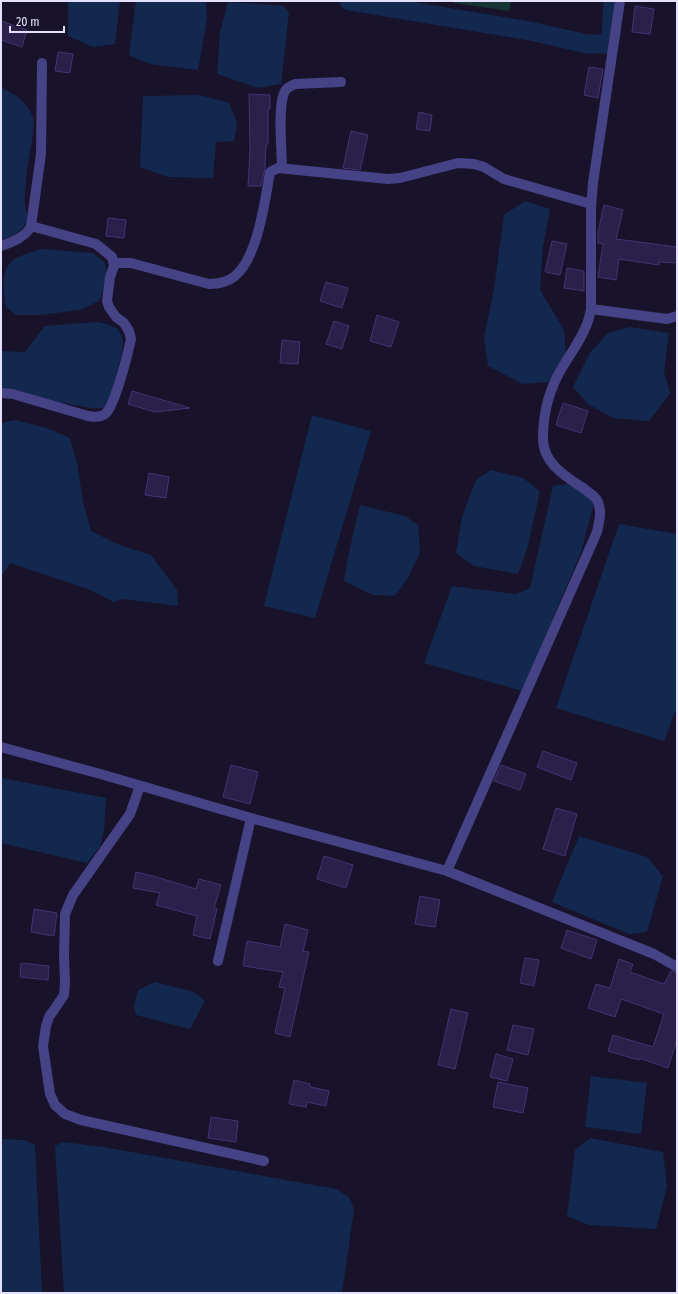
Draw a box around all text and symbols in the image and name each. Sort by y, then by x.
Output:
scale bar [10,8,64,34]
text: 20 m [16,15,40,29]

